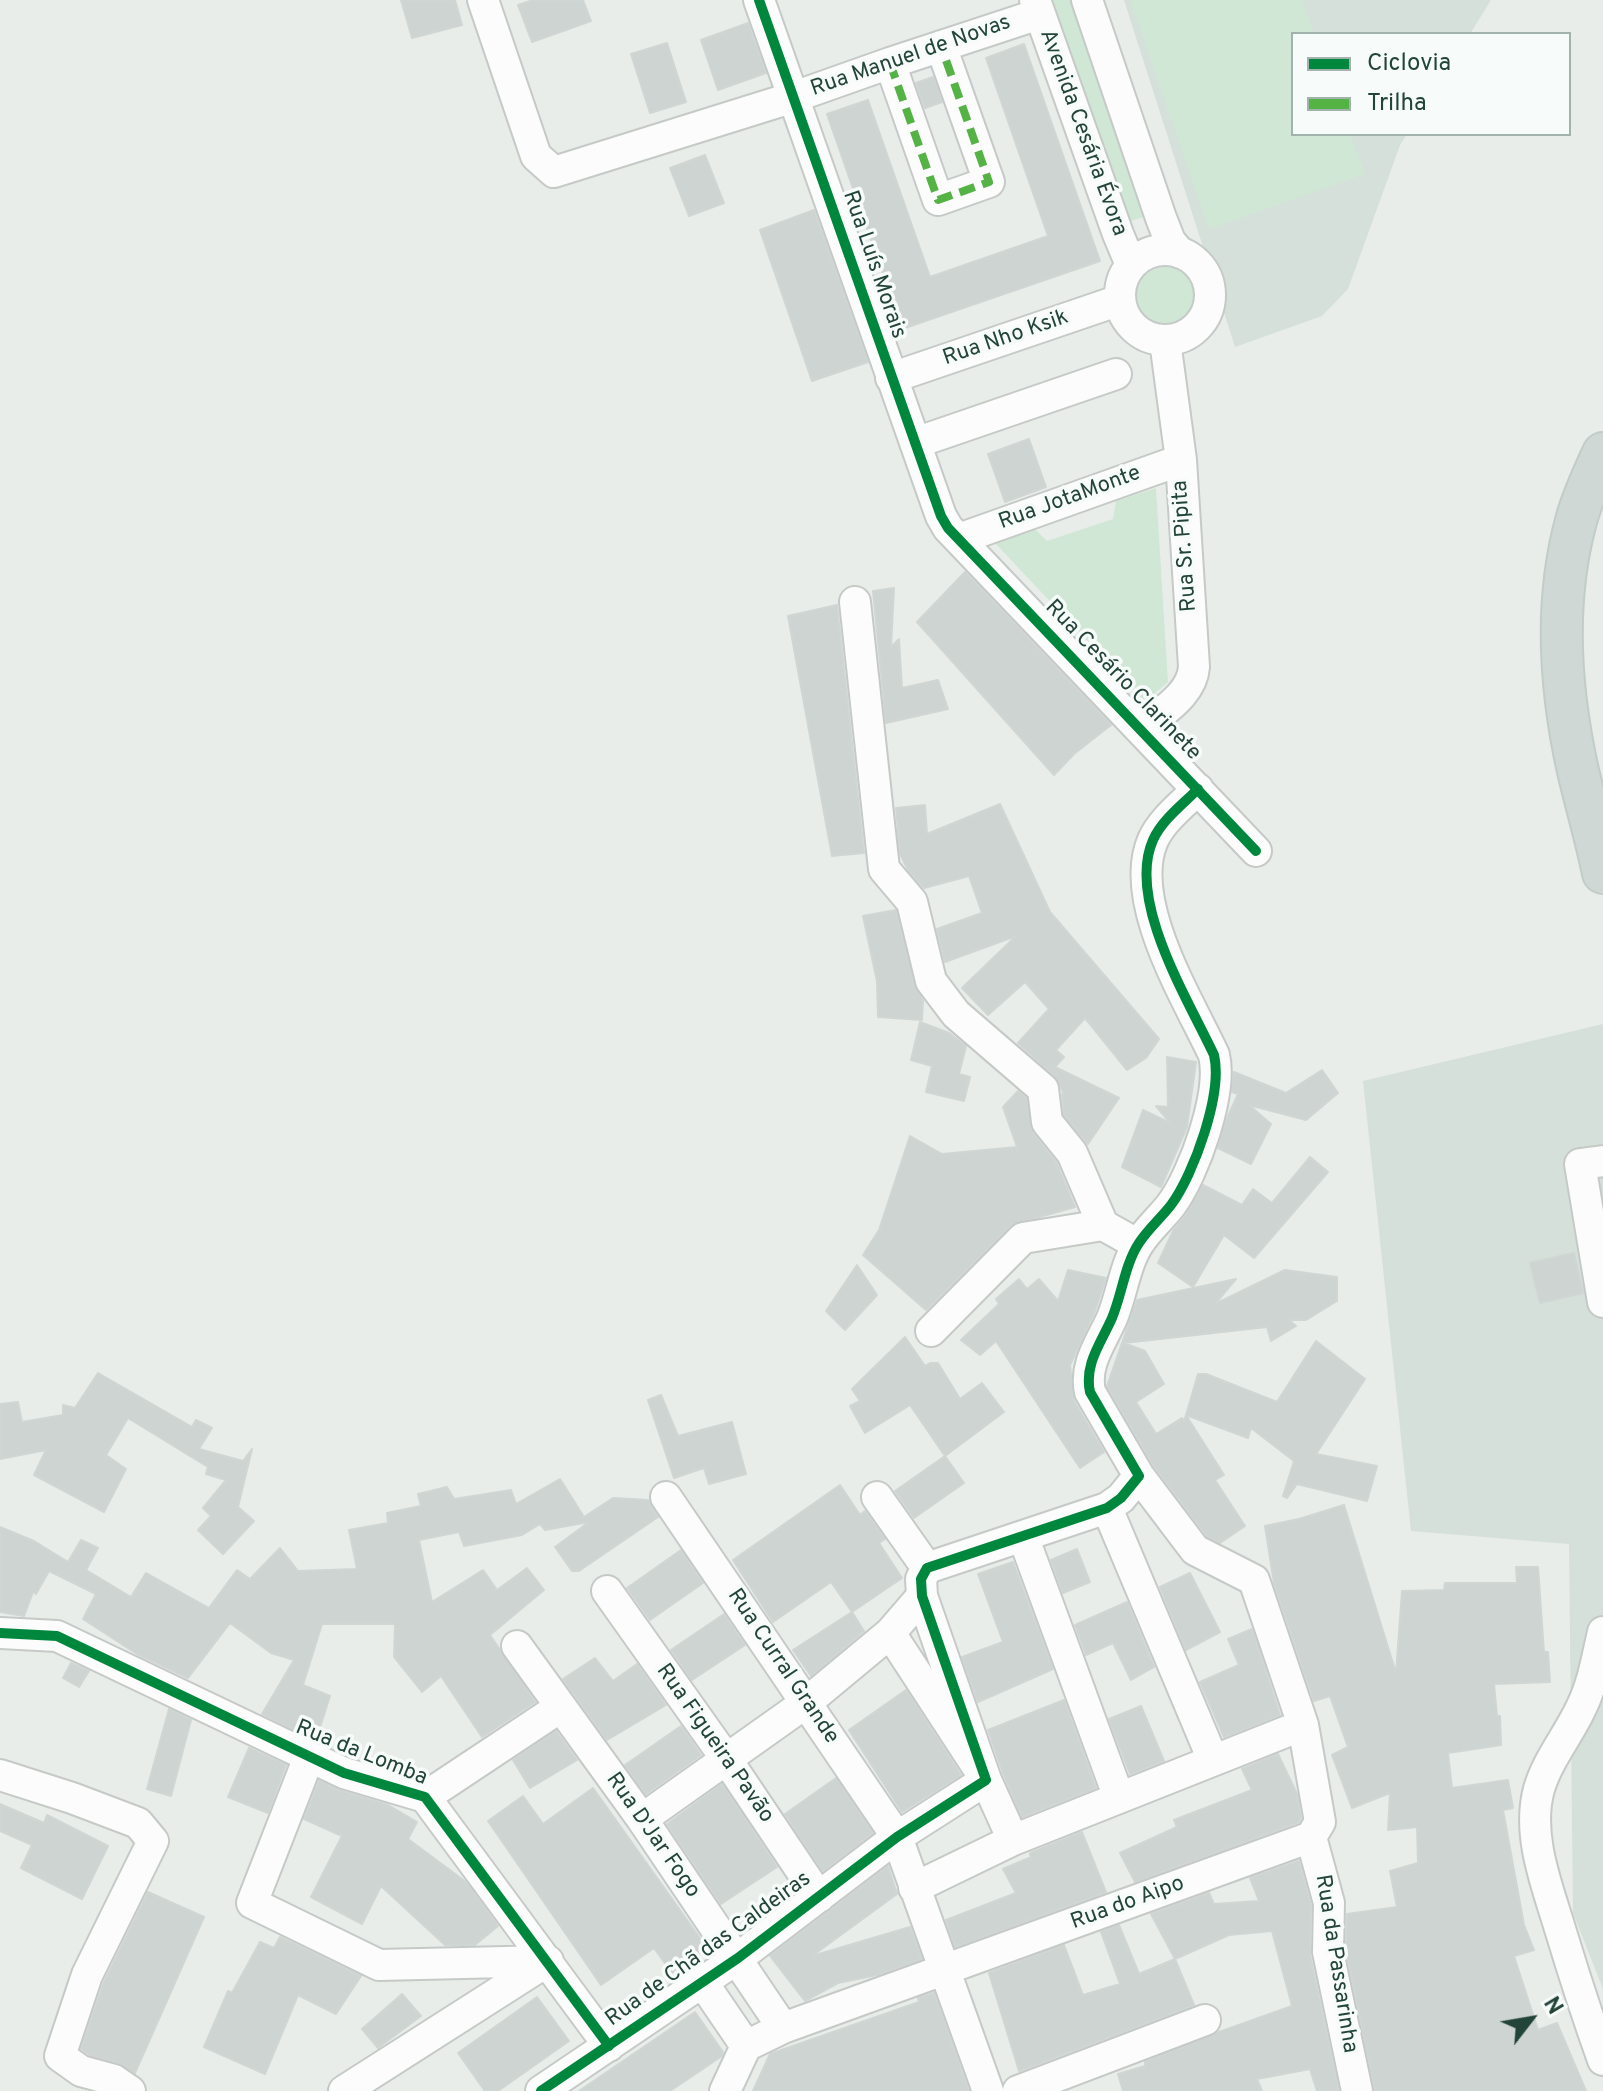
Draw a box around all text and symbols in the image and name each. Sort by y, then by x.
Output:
street label: Rua Manuel de Novas [808,10,1014,104]
street label: Avenida Cesária Évora [1032,26,1132,240]
legend [1291,32,1571,136]
text: Ciclovia [1367,49,1451,79]
text: Trilha [1367,89,1427,119]
street label: Rua Luís Morais [835,188,911,342]
street label: Rua Nho Ksik [940,305,1072,373]
street label: Rua JotaMonte [995,461,1145,537]
street label: Rua Sr. Pipita [1168,479,1204,613]
street label: Rua Cesário Clarinete [1038,595,1206,767]
street label: Rua Curral Grande [720,1584,844,1750]
street label: Rua Figueira Pavão [649,1659,779,1829]
street label: Rua da Lomba [291,1716,431,1792]
street label: Rua D'Jar Fogo [599,1768,705,1904]
street label: Rua de Chã das Caldeiras [601,1867,817,2033]
street label: Rua do Aipo [1068,1871,1188,1937]
street label: Rua da Passarinha [1308,1873,1362,2055]
north arrow [1491,1979,1571,2059]
text: N [1536,1993,1568,2020]

